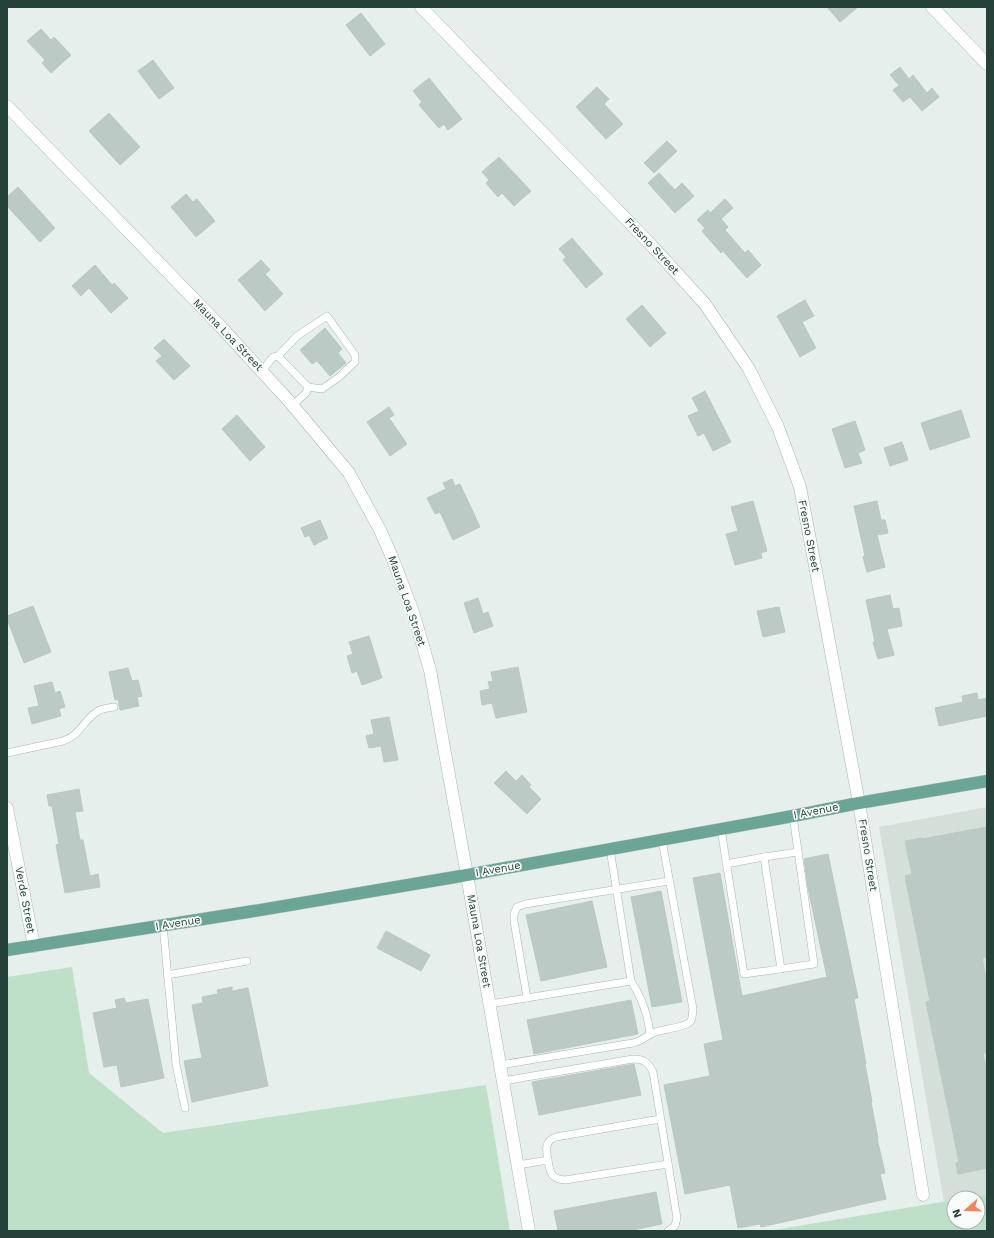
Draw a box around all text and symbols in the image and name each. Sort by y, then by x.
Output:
street label: Fresno Street [622,215,682,277]
street label: Mauna Loa Street [190,296,266,374]
street label: Fresno Street [796,499,822,573]
street label: Mauna Loa Street [385,554,429,648]
street label: I Avenue [792,800,840,822]
street label: Fresno Street [856,818,880,892]
street label: I Avenue [474,859,522,879]
street label: Verde Street [12,866,38,935]
street label: Mauna Loa Street [464,893,494,989]
street label: I Avenue [155,913,201,933]
north arrow [946,1190,986,1230]
text: N [950,1207,965,1219]

